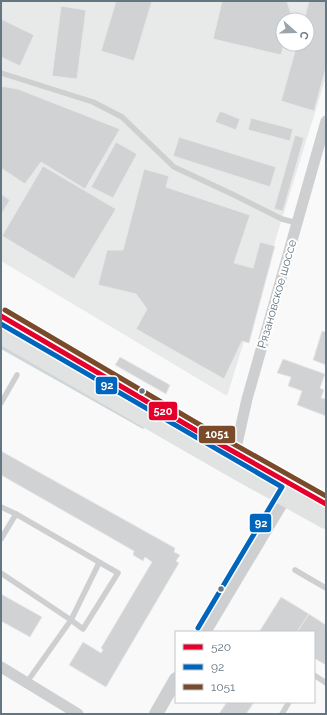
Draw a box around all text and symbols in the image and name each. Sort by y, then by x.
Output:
north arrow [275,12,315,52]
text: С [296,29,311,41]
street label: Рязановское шоссе [255,238,299,350]
line badge: 92 [95,376,118,395]
text: 92 [101,379,113,392]
unlabelled marker [137,386,147,396]
line badge: 520 [148,401,178,421]
text: 520 [153,405,173,418]
line badge: 1051 [198,425,236,444]
text: 1051 [205,428,229,441]
line badge: 92 [249,513,272,533]
text: 92 [255,517,267,530]
unlabelled marker [216,584,226,594]
legend [175,631,315,703]
text: 520 [211,640,231,654]
text: 92 [211,660,224,674]
text: 1051 [211,680,235,694]

